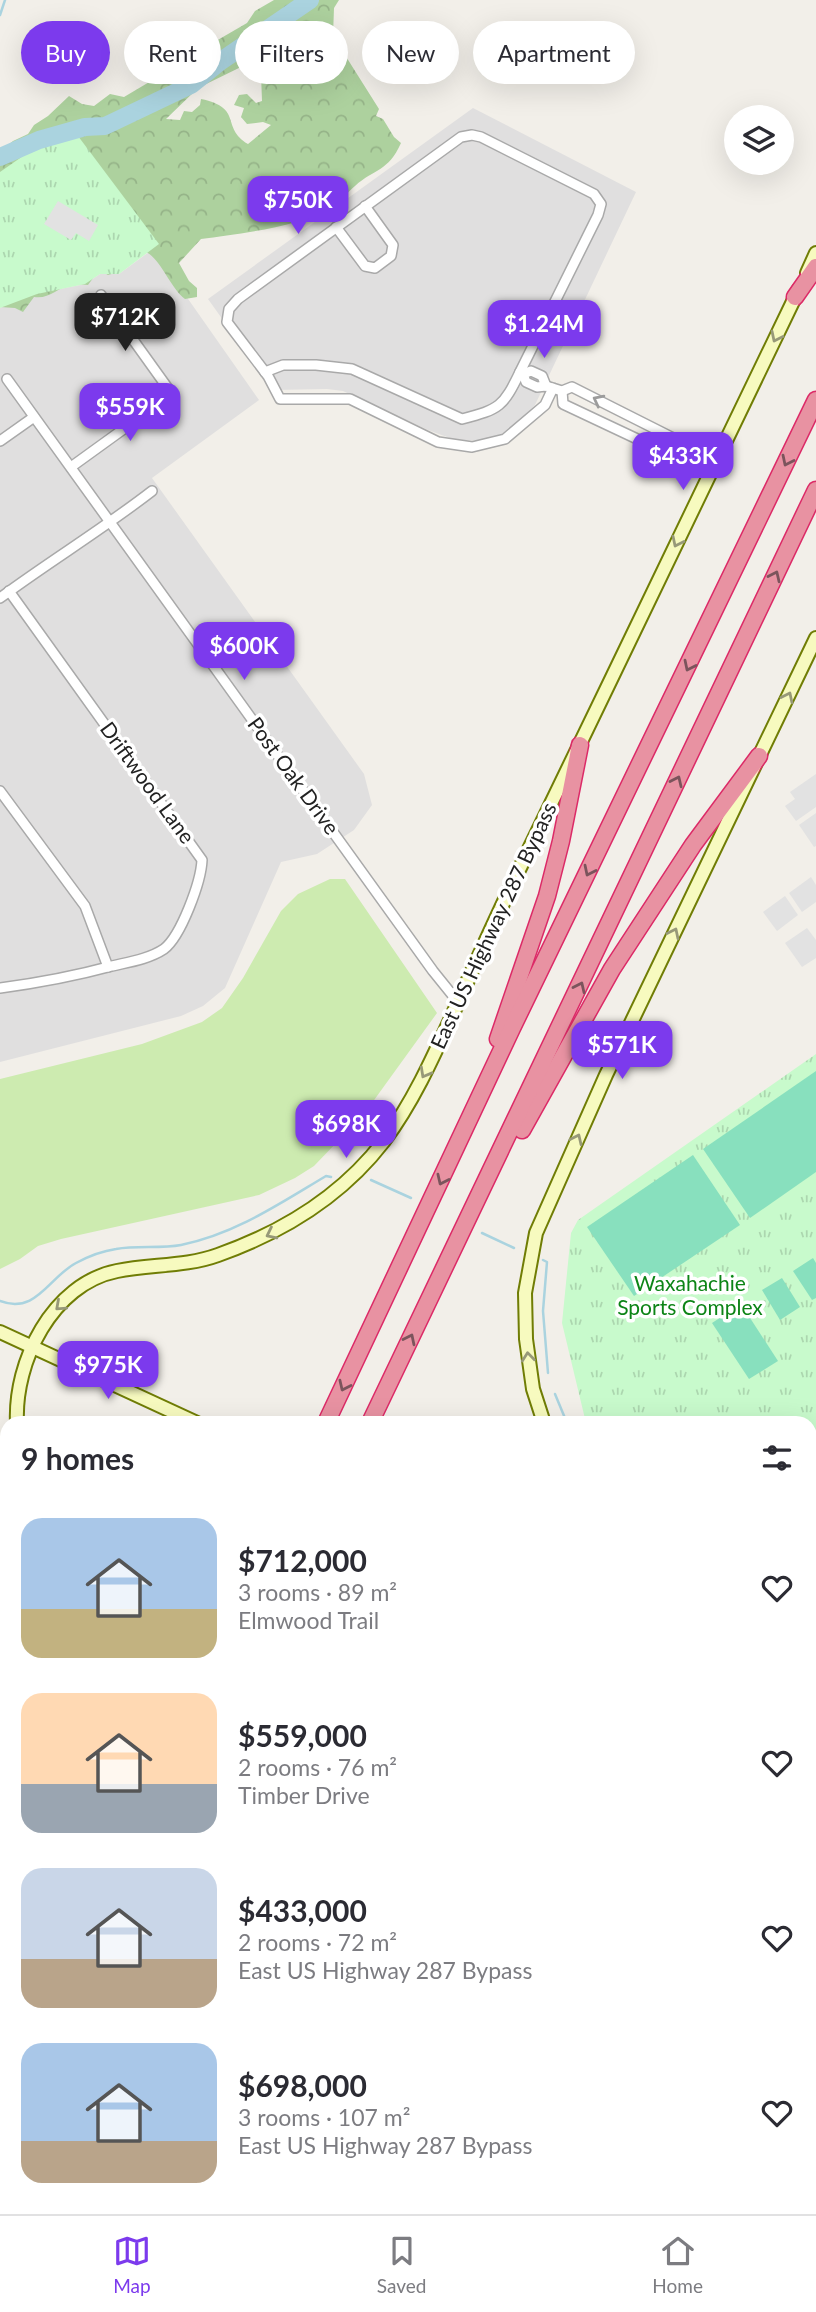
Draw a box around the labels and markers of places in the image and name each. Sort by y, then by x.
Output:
pin: $750K [249,176,347,236]
pin: $712K [76,294,174,353]
pin: $1.24M [487,300,601,360]
pin: $559K [81,384,179,443]
pin: $433K [634,433,732,492]
pin: $600K [195,622,293,682]
pin: $571K [573,1021,671,1081]
pin: $698K [297,1100,395,1160]
pin: $975K [59,1342,157,1401]

